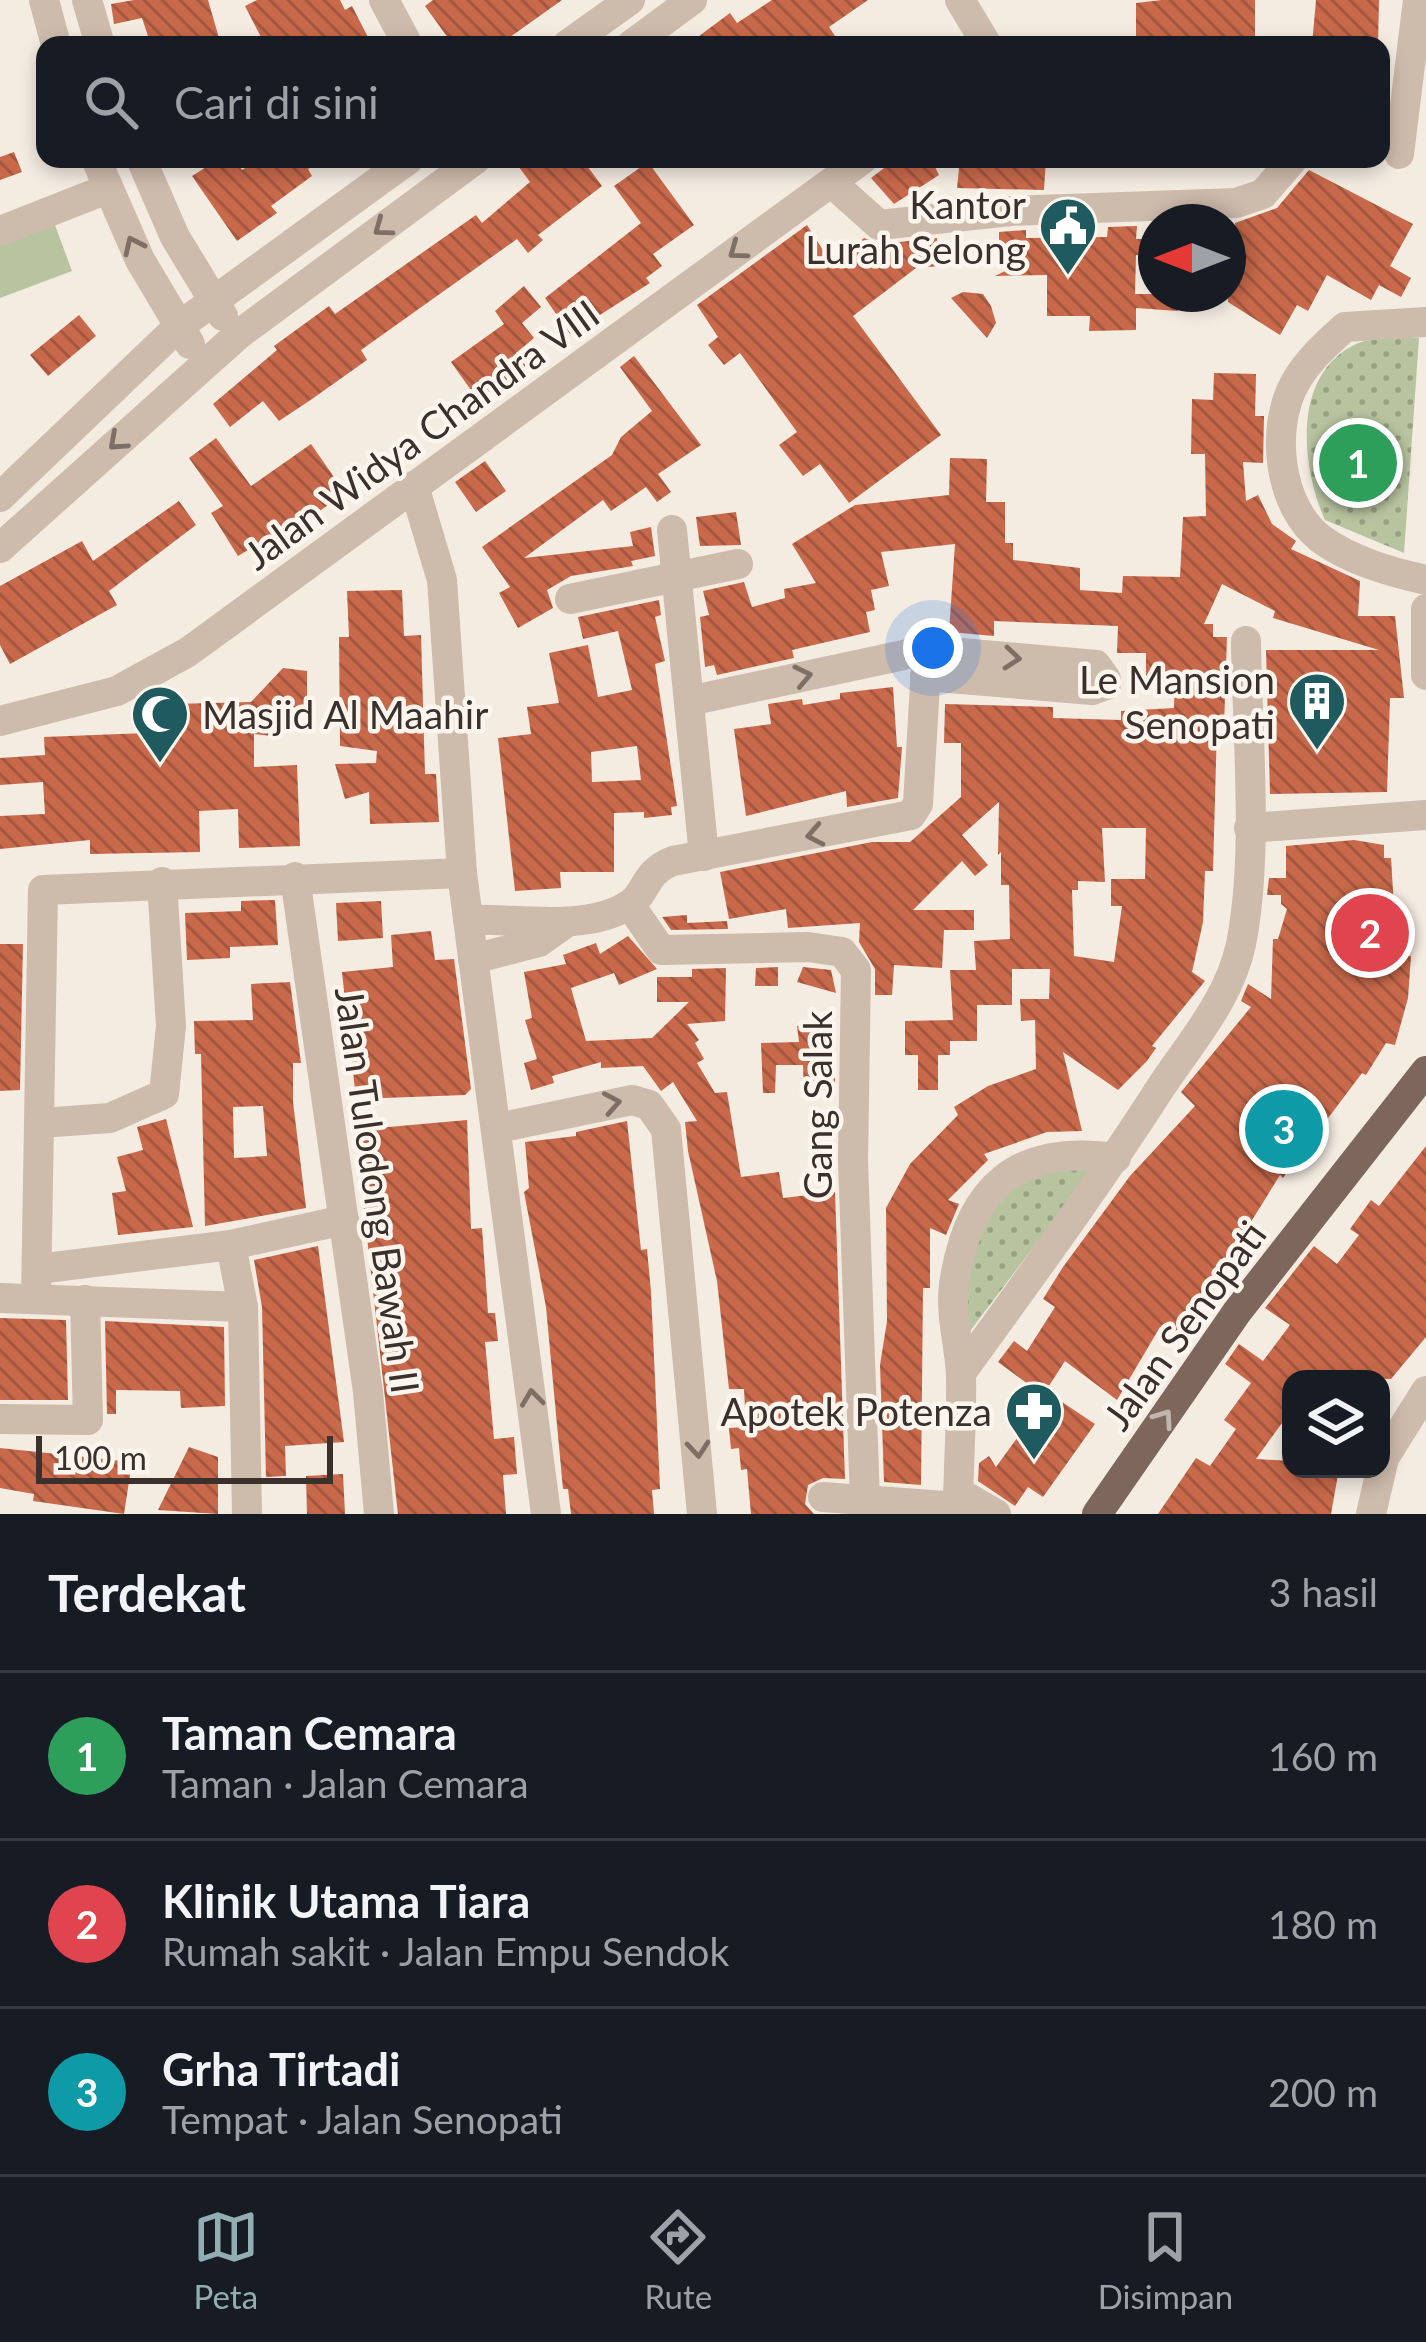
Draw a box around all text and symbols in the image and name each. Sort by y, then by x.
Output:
search box [36,36,1390,168]
icon: search [78,69,144,135]
text: Cari di sini [174,75,379,129]
place label: Kantor Lurah Selong [805,181,1026,272]
public building icon: Kantor Lurah Selong [1037,195,1099,277]
north arrow [1138,204,1246,312]
one-way arrow [374,214,395,236]
one-way arrow [124,236,147,257]
one-way arrow [729,237,750,259]
street label: Jalan Widya Chandra VIII [235,290,607,578]
pin: 1 [1319,418,1397,508]
one-way arrow [109,428,130,449]
your location [903,618,963,678]
one-way arrow [1003,645,1022,670]
place label: Le Mansion Senopati [1079,656,1275,747]
one-way arrow [793,665,813,690]
building icon: Le Mansion Senopati [1286,670,1348,752]
mosque icon: Masjid Al Maahir [129,683,191,765]
place label: Masjid Al Maahir [202,691,488,737]
one-way arrow [805,821,825,847]
pin: 2 [1331,888,1409,978]
street label: Jalan Tulodong Bawah II [327,984,429,1396]
street label: Gang Salak [794,1011,840,1199]
pin: 3 [1245,1084,1323,1174]
one-way arrow [602,1091,621,1117]
street label: Jalan Senopati [1093,1212,1275,1438]
map controls [1282,1370,1390,1478]
button: layers [1282,1370,1390,1478]
pharmacy icon: Apotek Potenza [1003,1380,1065,1462]
one-way arrow [519,1388,545,1408]
place label: Apotek Potenza [720,1388,992,1434]
one-way arrow [1150,1409,1172,1431]
scale bar [36,1430,333,1483]
text: 100 m [54,1437,147,1477]
one-way arrow [684,1440,710,1459]
text: Terdekat [48,1562,246,1623]
text: 3 hasil [1269,1569,1378,1615]
text: Taman Cemara [162,1706,457,1760]
text: 1 [76,1733,98,1779]
text: 160 m [1268,1733,1378,1779]
text: Taman · Jalan Cemara [162,1760,529,1806]
text: Klinik Utama Tiara [162,1874,530,1928]
text: 2 [76,1901,98,1947]
text: 180 m [1268,1901,1378,1947]
text: Rumah sakit · Jalan Empu Sendok [162,1928,729,1974]
text: Grha Tirtadi [162,2042,400,2096]
text: 3 [76,2069,98,2115]
text: 200 m [1268,2069,1378,2115]
text: Tempat · Jalan Senopati [162,2096,563,2142]
tab: Peta [193,2204,259,2316]
tab: Rute [645,2204,712,2316]
tab: Disimpan [1098,2204,1233,2316]

